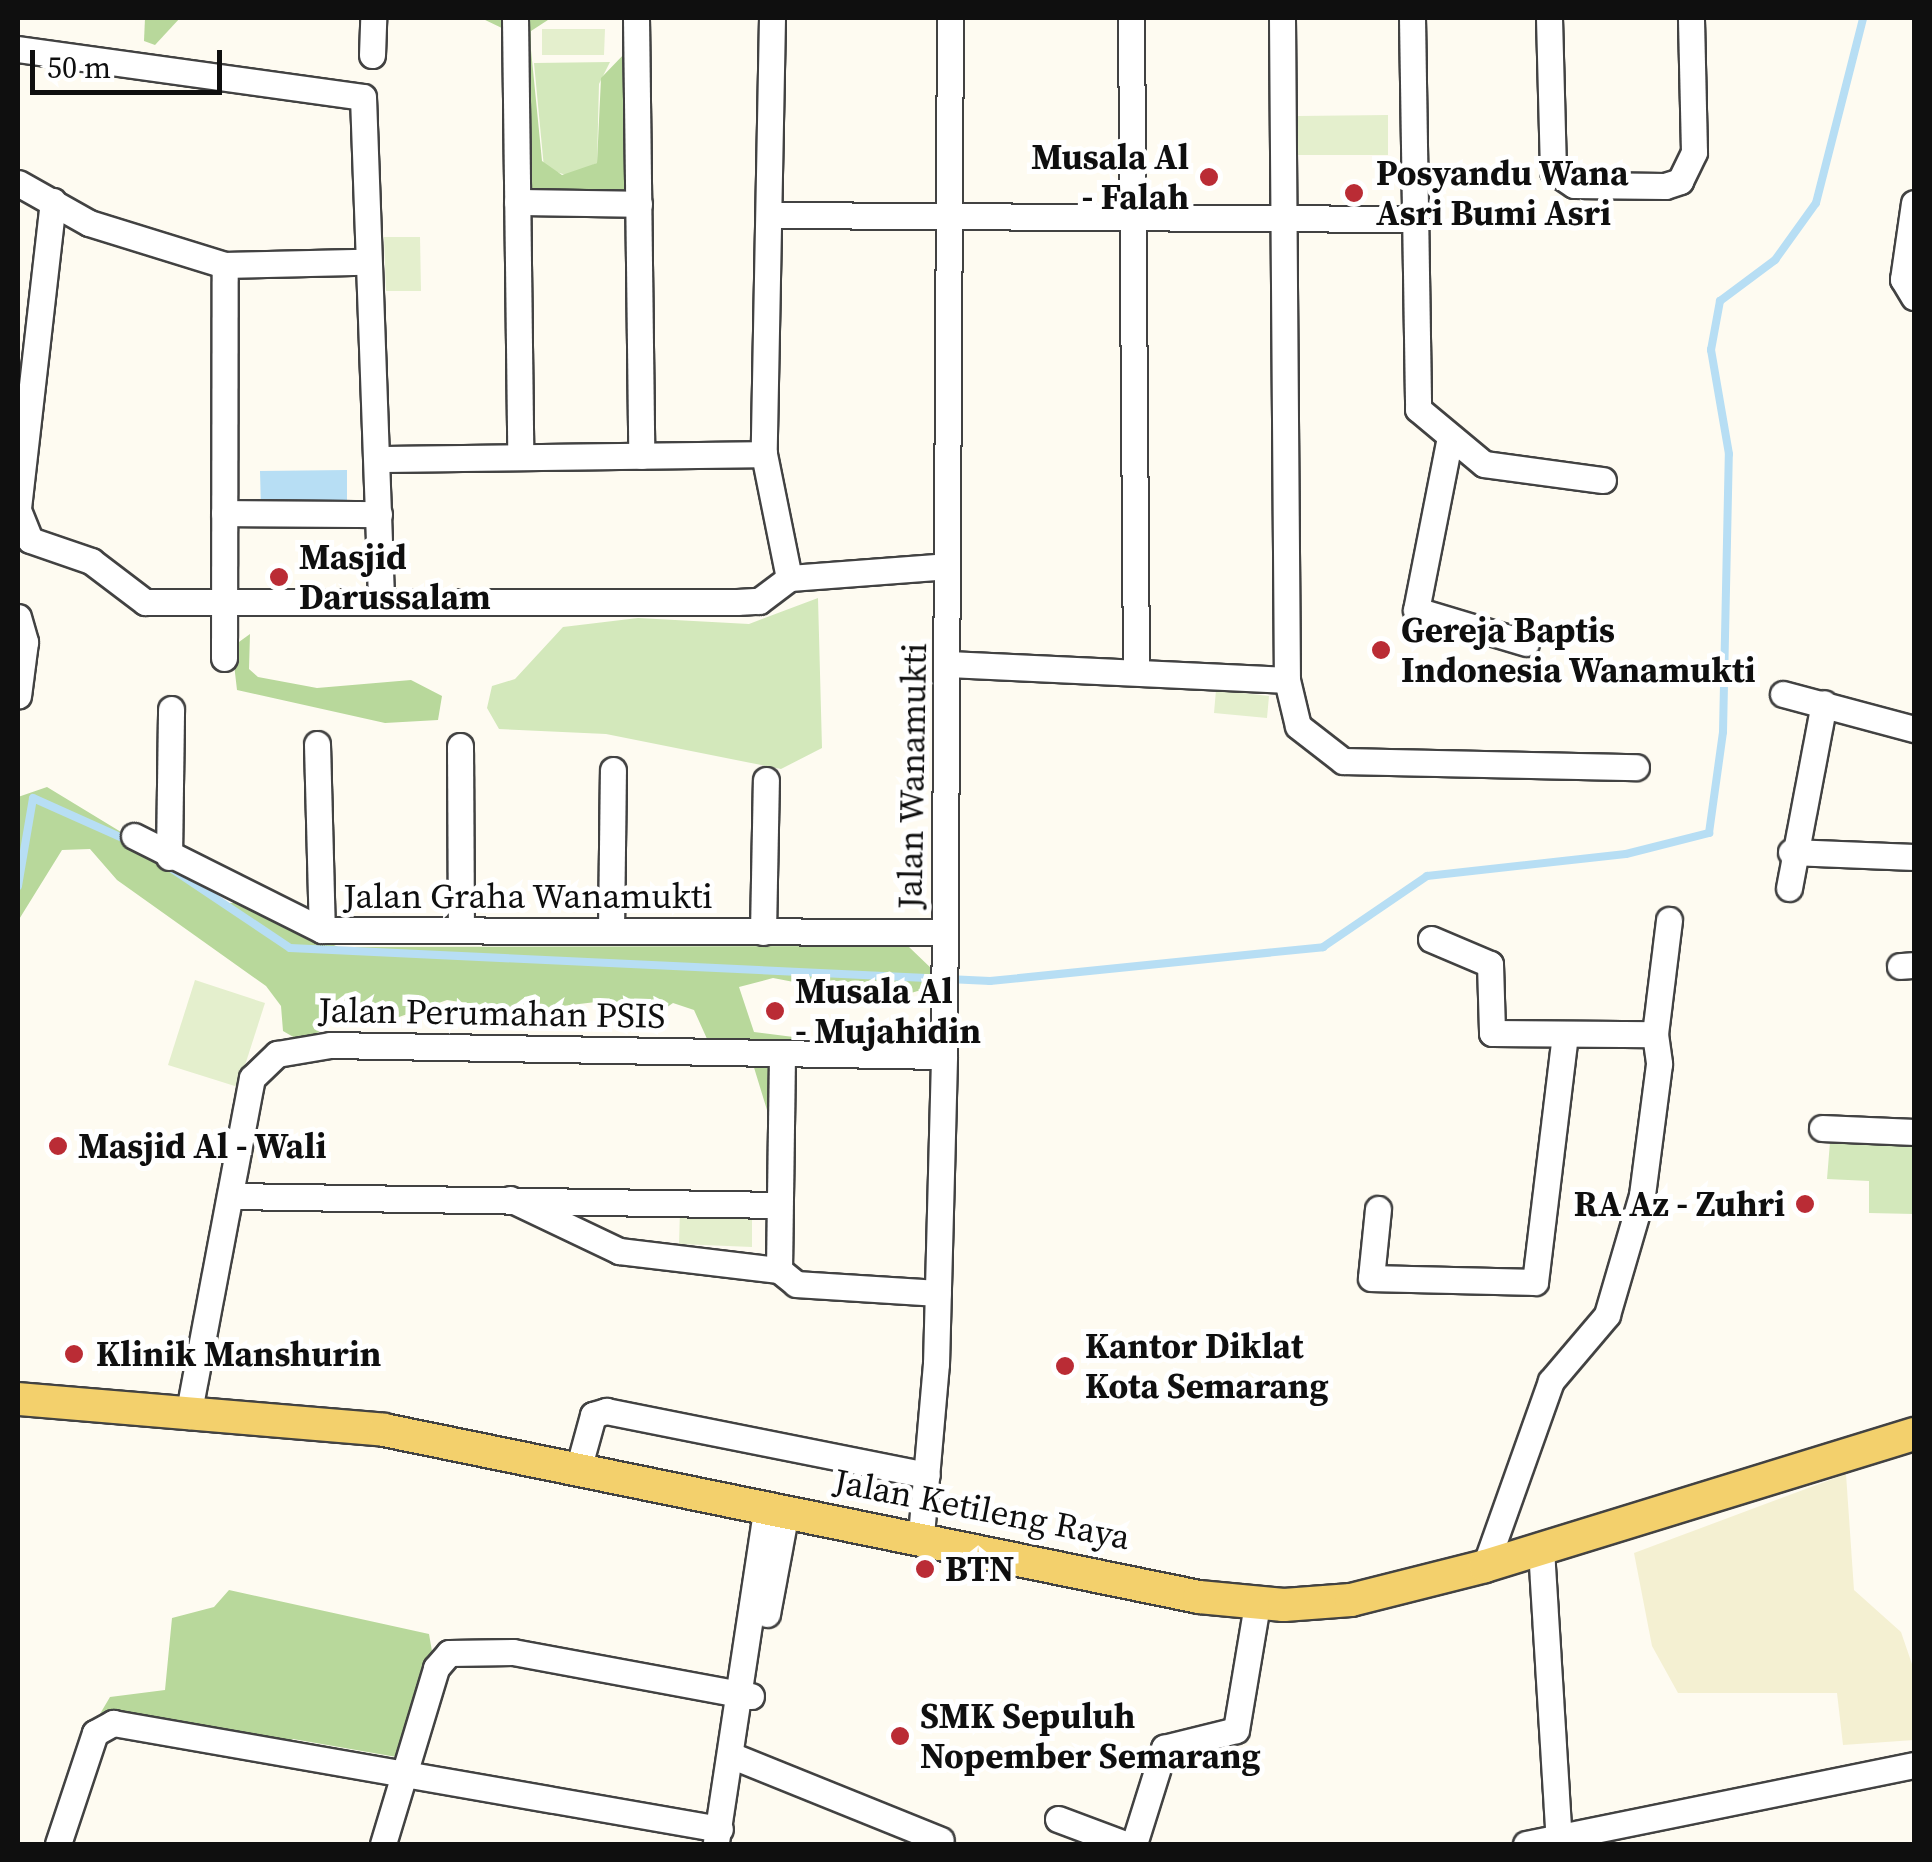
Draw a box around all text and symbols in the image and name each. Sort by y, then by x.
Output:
scale bar [35,30,228,92]
text: 50 m [47,47,111,88]
place label: Musala Al - Falah [1031,136,1189,218]
place label: Posyandu Wana Asri Bumi Asri [1376,152,1629,234]
marker: Musala Al - Falah [1198,166,1220,188]
marker: Posyandu Wana Asri Bumi Asri [1341,180,1367,206]
place label: Masjid Darussalam [299,536,491,618]
marker: Masjid Darussalam [268,566,290,588]
place label: Gereja Baptis Indonesia Wanamukti [1401,609,1756,691]
marker: Gereja Baptis Indonesia Wanamukti [1370,639,1392,661]
street label: Jalan Wanamukti [889,642,935,910]
street label: Jalan Graha Wanamukti [343,875,713,917]
place label: Musala Al - Mujahidin [795,970,981,1052]
street label: Jalan Perumahan PSIS [318,989,666,1037]
marker: Musala Al - Mujahidin [764,1000,786,1022]
place label: Masjid Al - Wali [78,1125,327,1167]
marker: Masjid Al - Wali [47,1135,69,1157]
place label: RA Az - Zuhri [1574,1183,1785,1225]
marker: RA Az - Zuhri [1794,1193,1816,1215]
place label: Kantor Diklat Kota Semarang [1085,1325,1328,1407]
place label: Klinik Manshurin [96,1333,381,1375]
marker: Klinik Manshurin [61,1341,87,1367]
marker: Kantor Diklat Kota Semarang [1054,1355,1076,1377]
street label: Jalan Ketileng Raya [830,1460,1134,1558]
place label: BTN [945,1548,1015,1590]
marker: BTN [914,1558,936,1580]
place label: SMK Sepuluh Nopember Semarang [920,1695,1260,1777]
marker: SMK Sepuluh Nopember Semarang [889,1725,911,1747]

